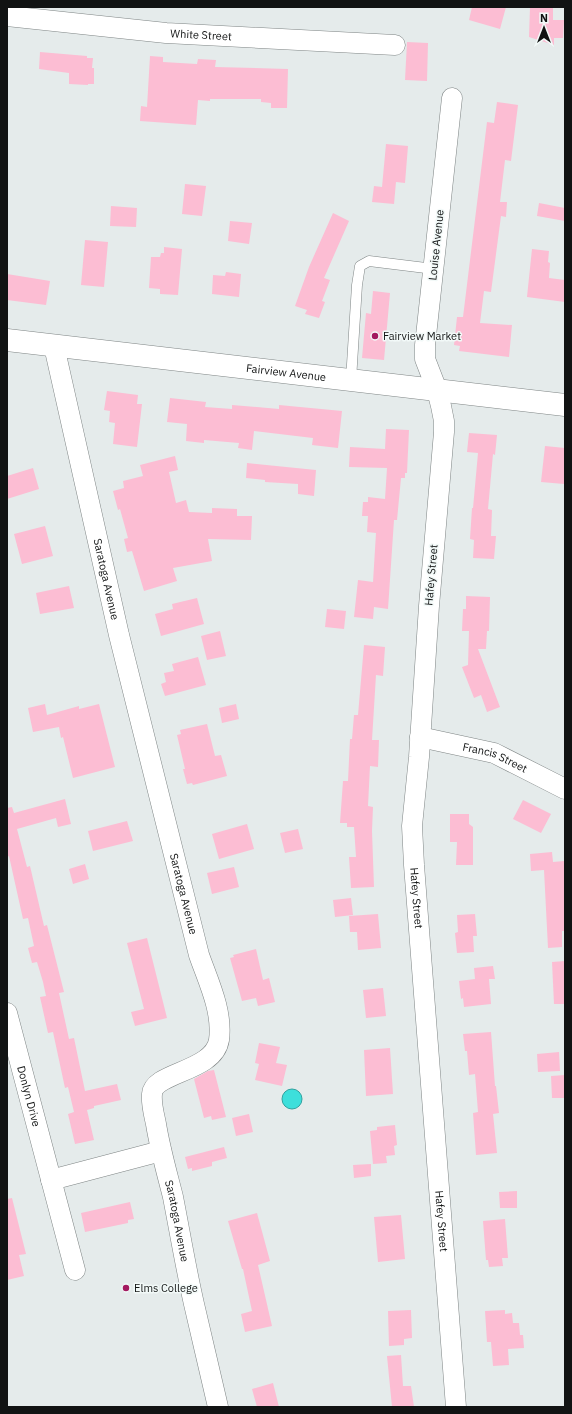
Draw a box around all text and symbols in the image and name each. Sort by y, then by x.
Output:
north arrow [524,8,564,48]
text: N [540,11,548,25]
street label: White Street [170,26,232,43]
street label: Louise Avenue [425,209,447,281]
place label: Fairview Market [383,329,461,343]
marker: Fairview Market [370,331,380,341]
street label: Fairview Avenue [245,361,327,384]
street label: Saratoga Avenue [90,537,122,621]
street label: Hafey Street [421,544,441,606]
street label: Francis Street [461,739,530,776]
street label: Saratoga Avenue [167,852,201,936]
street label: Hafey Street [407,867,426,929]
street label: Donlyn Drive [14,1064,44,1128]
street label: Saratoga Avenue [162,1178,192,1263]
street label: Hafey Street [432,1190,451,1252]
place label: Elms College [134,1281,198,1295]
marker: Elms College [121,1283,131,1293]

